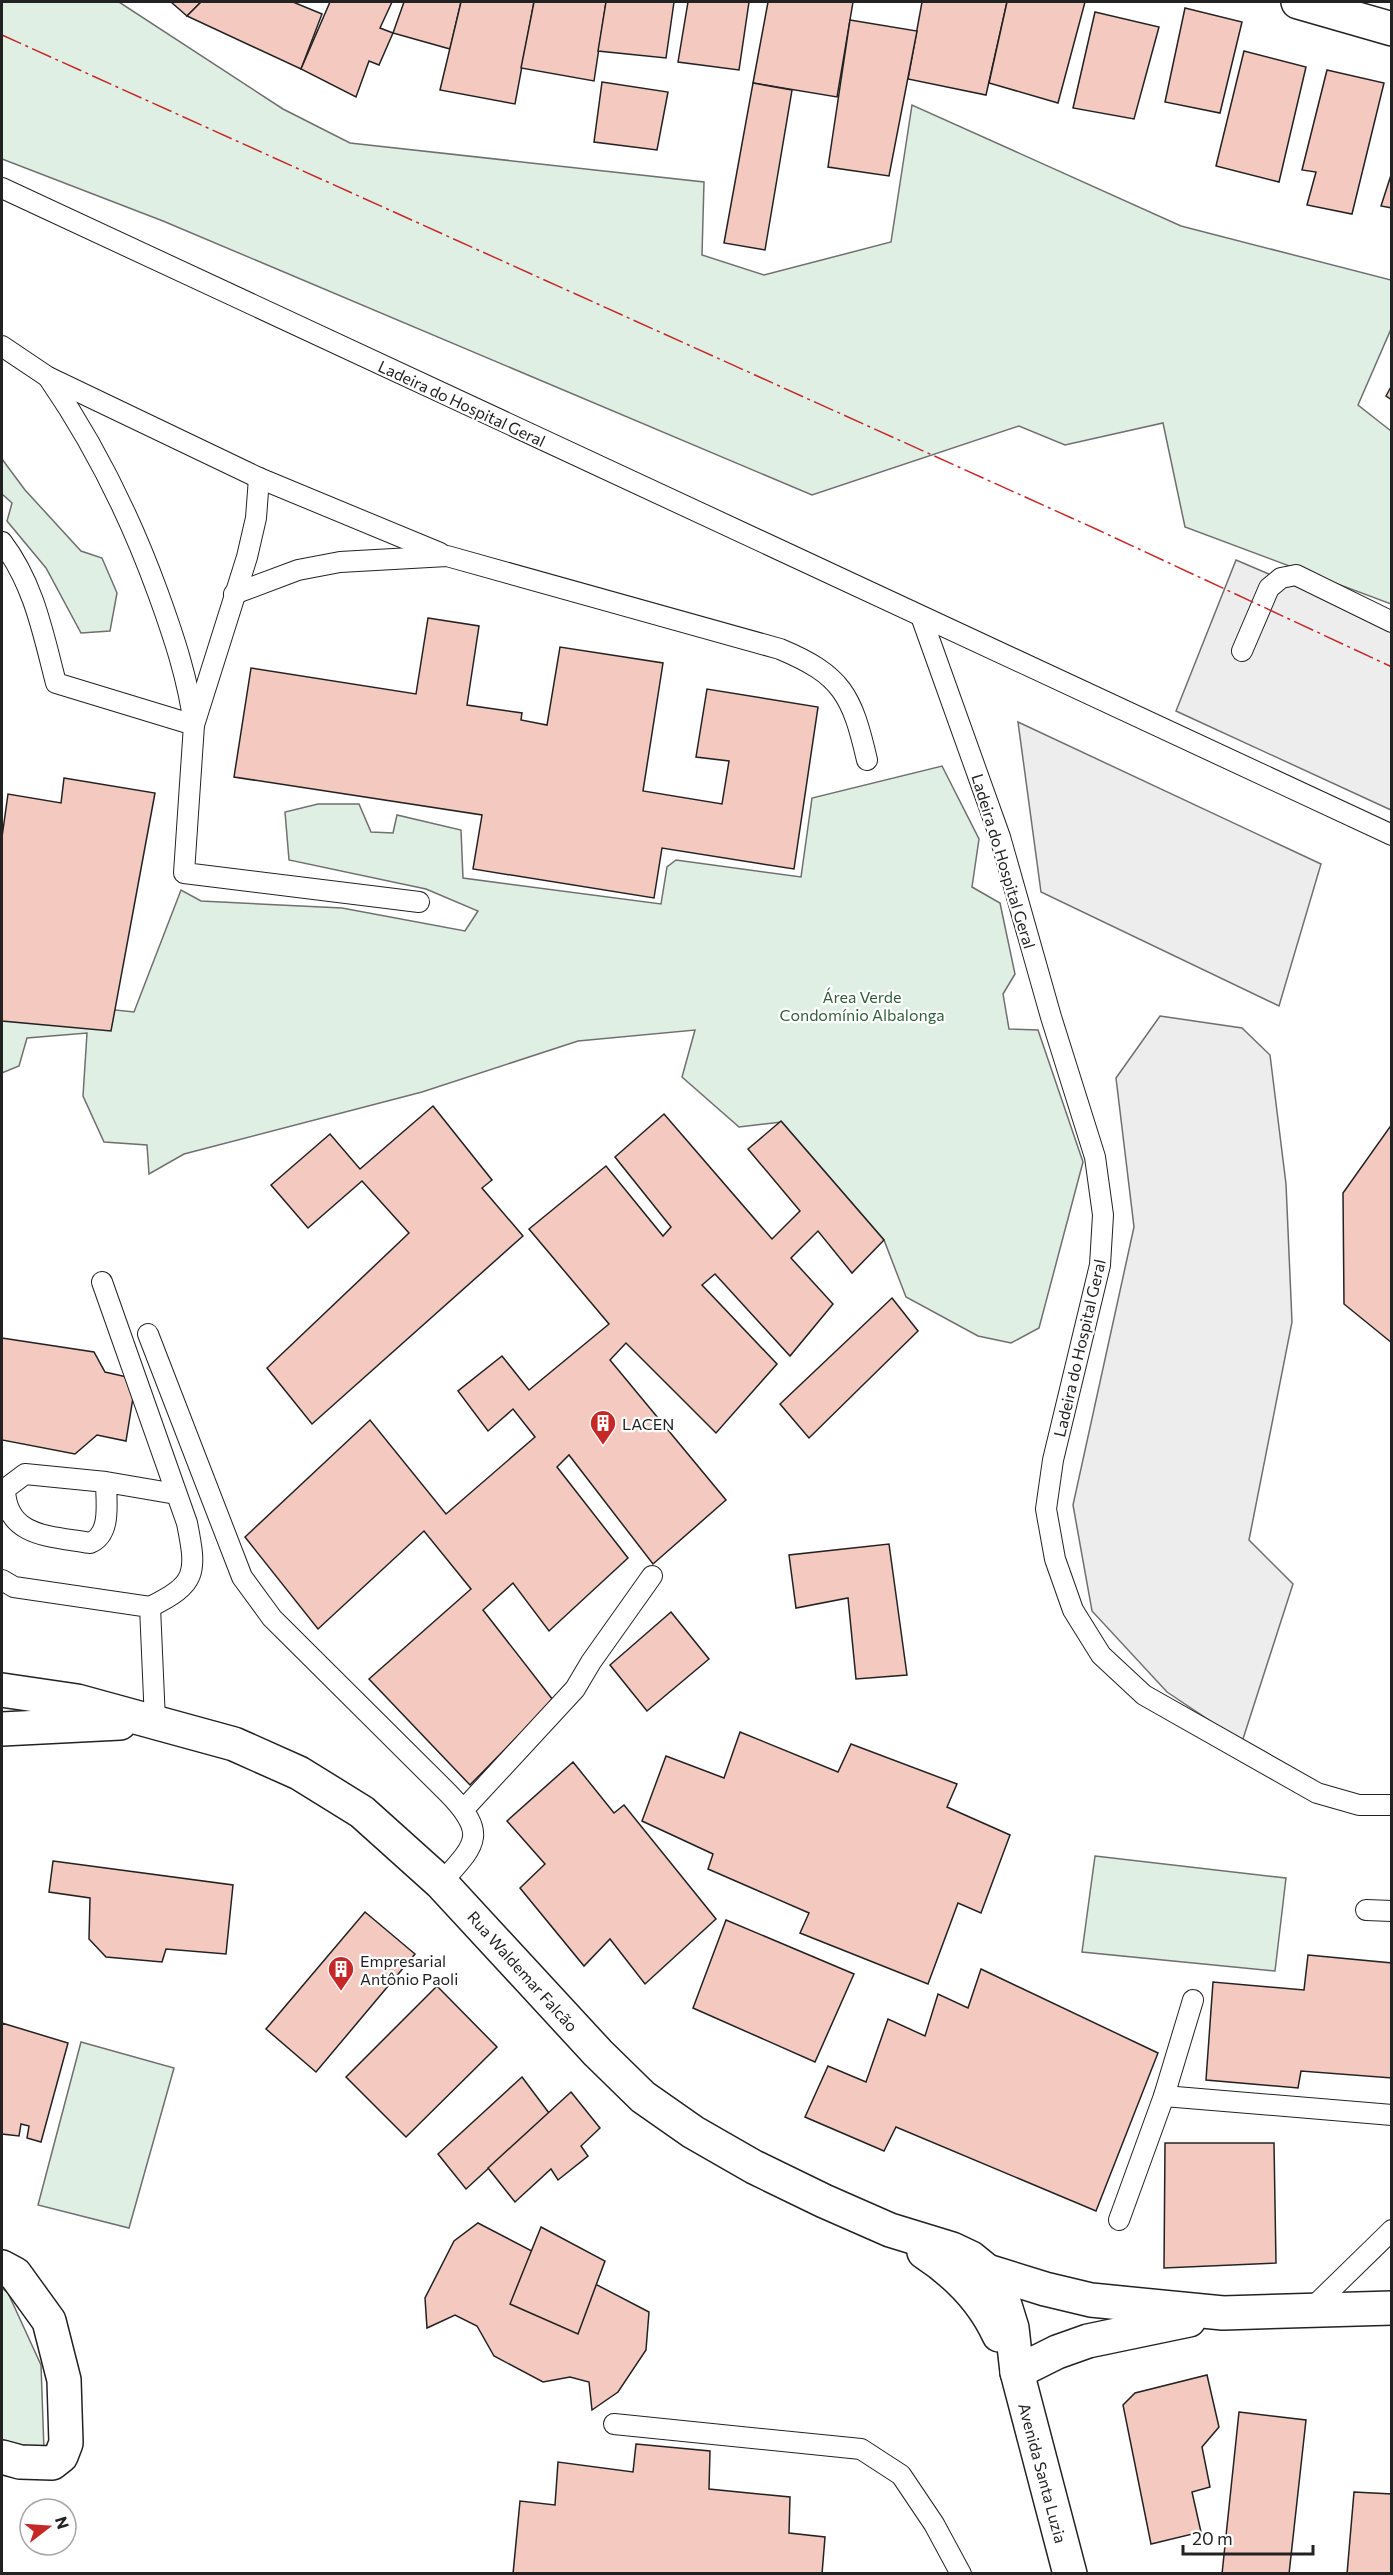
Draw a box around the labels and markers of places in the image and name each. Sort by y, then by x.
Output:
building icon: LACEN [588,1408,618,1446]
place label: LACEN [622,1414,674,1433]
place label: Empresarial Antônio Paoli [360,1951,458,1988]
building icon: Empresarial Antônio Paoli [326,1954,356,1992]

